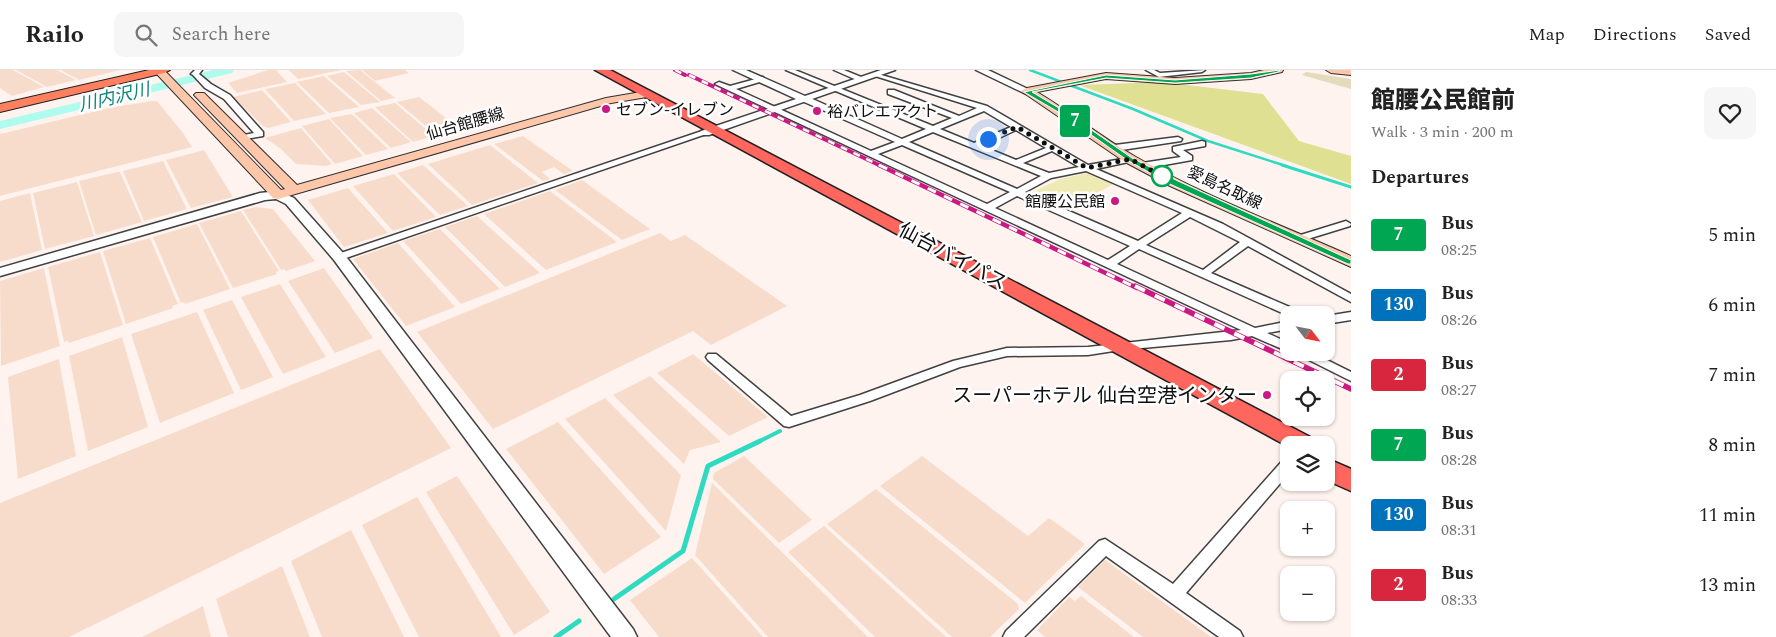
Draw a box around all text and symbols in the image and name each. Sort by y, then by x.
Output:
search box [114,12,464,57]
text: Railo [25,17,84,53]
text: Search here [172,20,270,49]
icon: search [132,21,160,49]
text: Map [1529,21,1565,48]
text: Directions [1593,21,1677,48]
text: Saved [1705,21,1751,48]
water label: 川内沢川 [76,76,154,119]
text: 館腰公民館前 [1371,83,1515,119]
button: heart [1704,87,1756,139]
place label: セブン-イレブン [616,98,734,122]
place label: 裕バレエアクト [827,100,938,124]
street label: 仙台館腰線 [424,101,507,147]
marker: セブン-イレブン [600,103,612,115]
marker: 裕バレエアクト [811,105,823,117]
line badge: 7 [1059,105,1091,137]
text: 7 [1070,107,1080,134]
text: Walk · 3 min · 200 m [1371,120,1514,144]
your location [976,127,1001,152]
street label: 愛島名取線 [1183,160,1266,216]
text: Departures [1371,163,1469,192]
unlabelled marker [1151,165,1173,187]
place label: 館腰公民館 [1025,190,1105,214]
marker: 館腰公民館 [1109,195,1121,207]
text: Bus [1441,209,1474,238]
street label: 仙台バイパス [893,216,1012,298]
text: 7 [1393,221,1404,248]
text: 5 min [1708,221,1756,250]
text: 08:25 [1441,238,1477,262]
text: Bus [1441,279,1474,308]
text: 130 [1383,291,1414,318]
text: 6 min [1708,291,1756,320]
north arrow [1280,306,1335,361]
map controls [1280,306,1335,621]
text: 08:26 [1441,308,1477,332]
text: Bus [1441,349,1474,378]
text: 2 [1393,361,1404,388]
text: 7 min [1708,361,1756,390]
button: locate [1280,371,1335,426]
text: 08:27 [1441,378,1477,402]
place label: スーパーホテル 仙台空港インター [952,381,1257,411]
marker: スーパーホテル 仙台空港インター [1261,389,1273,401]
text: Bus [1441,419,1474,448]
text: 7 [1393,431,1404,458]
text: 8 min [1708,431,1756,460]
button: layers [1280,436,1335,491]
text: 08:28 [1441,448,1477,472]
text: Bus [1441,489,1474,518]
button: + [1280,501,1335,556]
text: 130 [1383,501,1414,528]
text: 11 min [1699,501,1756,530]
text: 08:31 [1441,518,1477,542]
text: Bus [1441,559,1474,588]
button: − [1280,566,1335,621]
text: 2 [1393,571,1404,598]
text: 13 min [1699,571,1756,600]
text: 08:33 [1441,588,1477,612]

